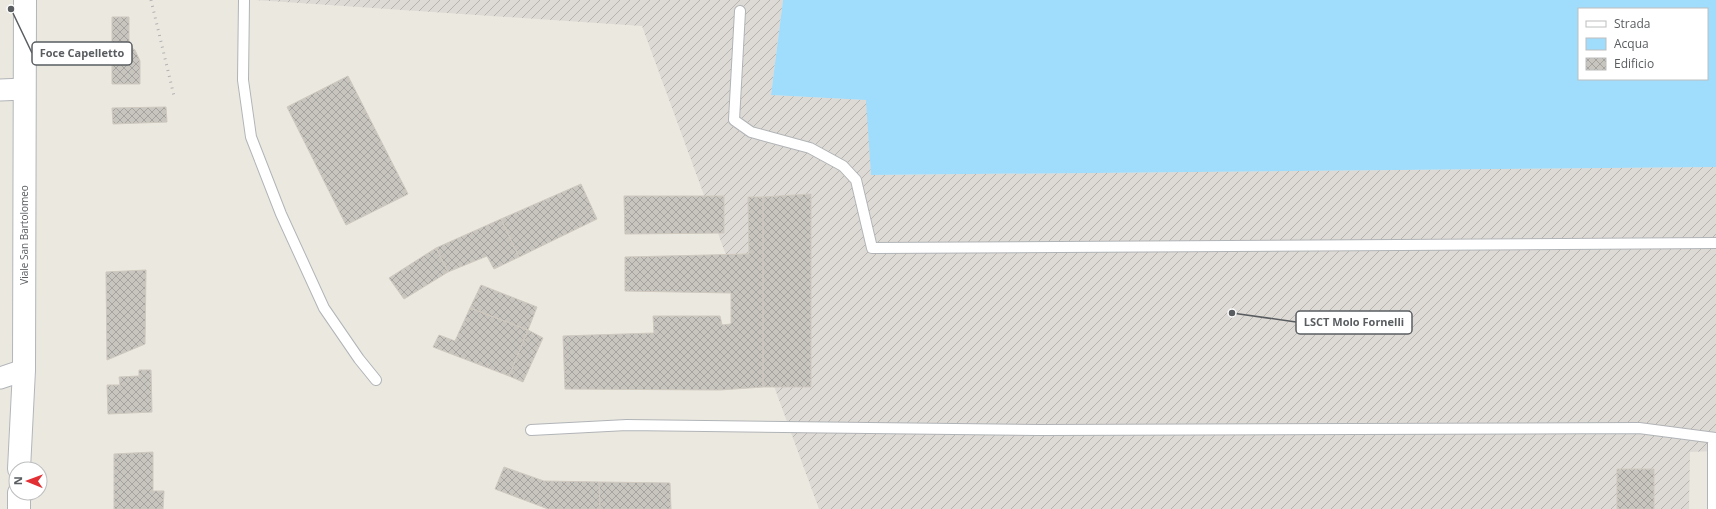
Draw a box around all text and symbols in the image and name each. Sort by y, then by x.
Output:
legend [1578,8,1708,80]
text: Strada [1614,15,1650,32]
text: Acqua [1614,35,1649,52]
callout: Foce Capelletto [32,42,132,65]
text: Foce Capelletto [40,45,124,60]
text: Edificio [1614,55,1654,72]
street label: Viale San Bartolomeo [17,185,31,285]
callout: LSCT Molo Fornelli [1296,311,1412,334]
text: LSCT Molo Fornelli [1304,314,1404,329]
north arrow [8,461,48,501]
text: N [10,476,25,485]

